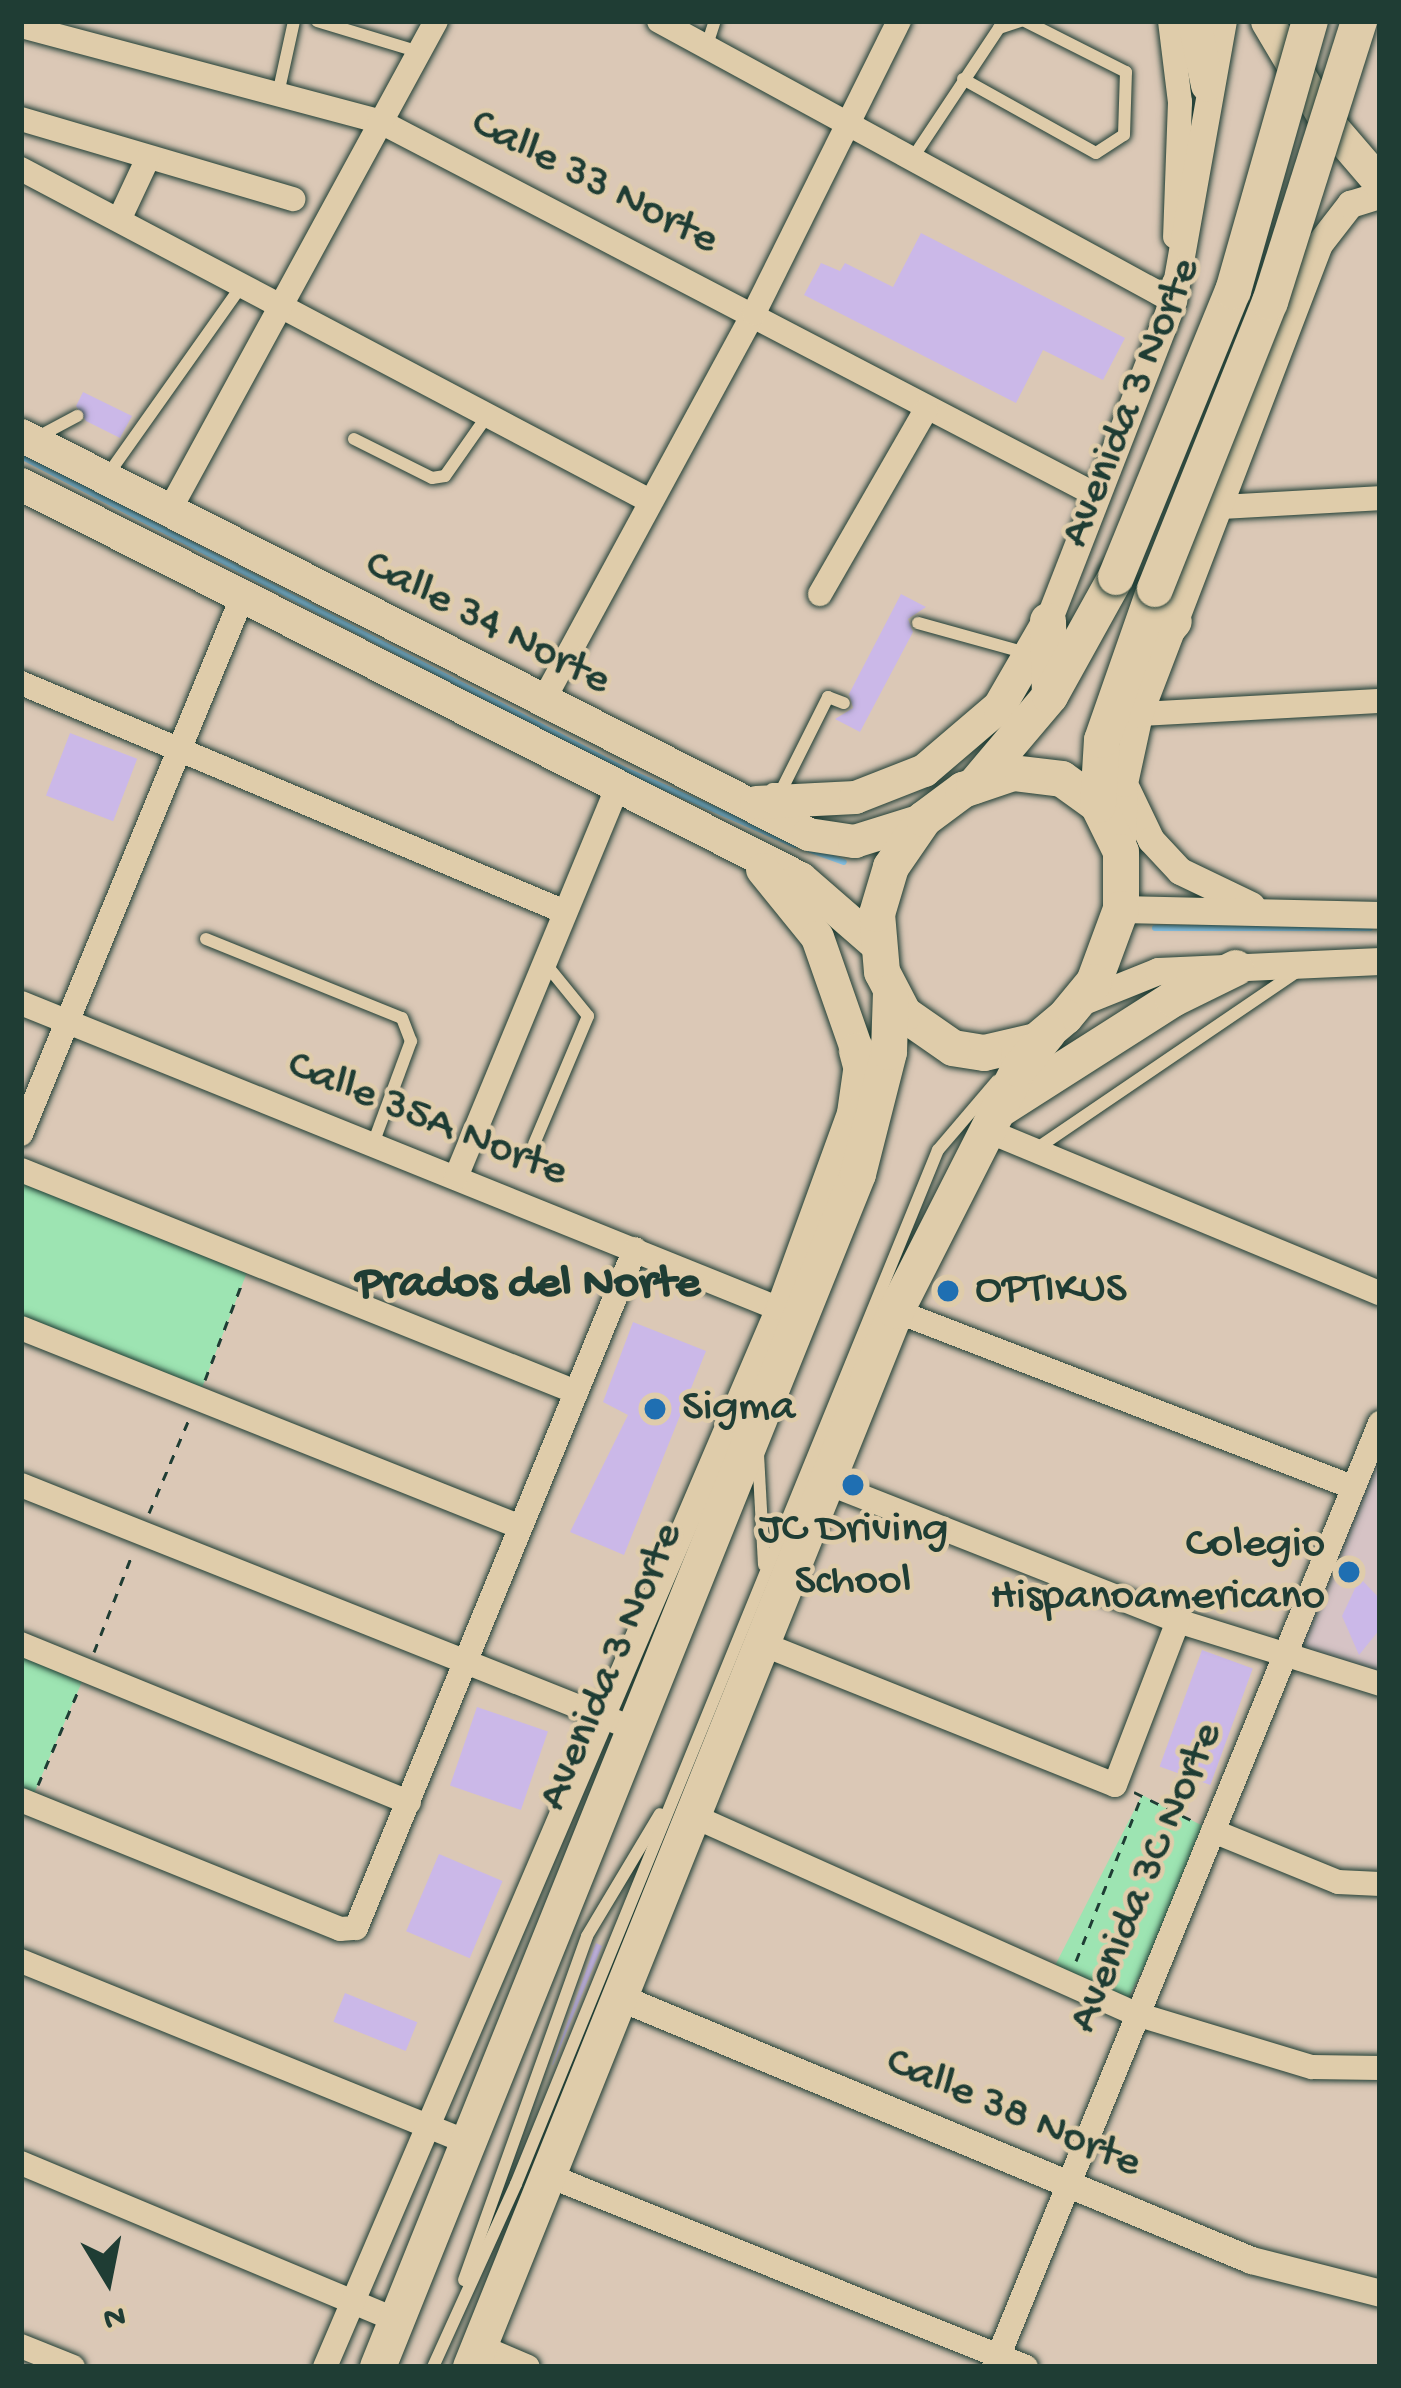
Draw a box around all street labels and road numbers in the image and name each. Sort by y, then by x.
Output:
street label: Calle 33 Norte [461,97,727,269]
street label: Avenida 3 Norte [1049,251,1215,555]
street label: Calle 34 Norte [355,539,619,709]
street label: Calle 35A Norte [279,1039,575,1201]
street label: Avenida 3 Norte [527,1515,697,1819]
street label: Avenida 3C Norte [1057,1715,1237,2041]
street label: Calle 38 Norte [877,2036,1149,2192]

